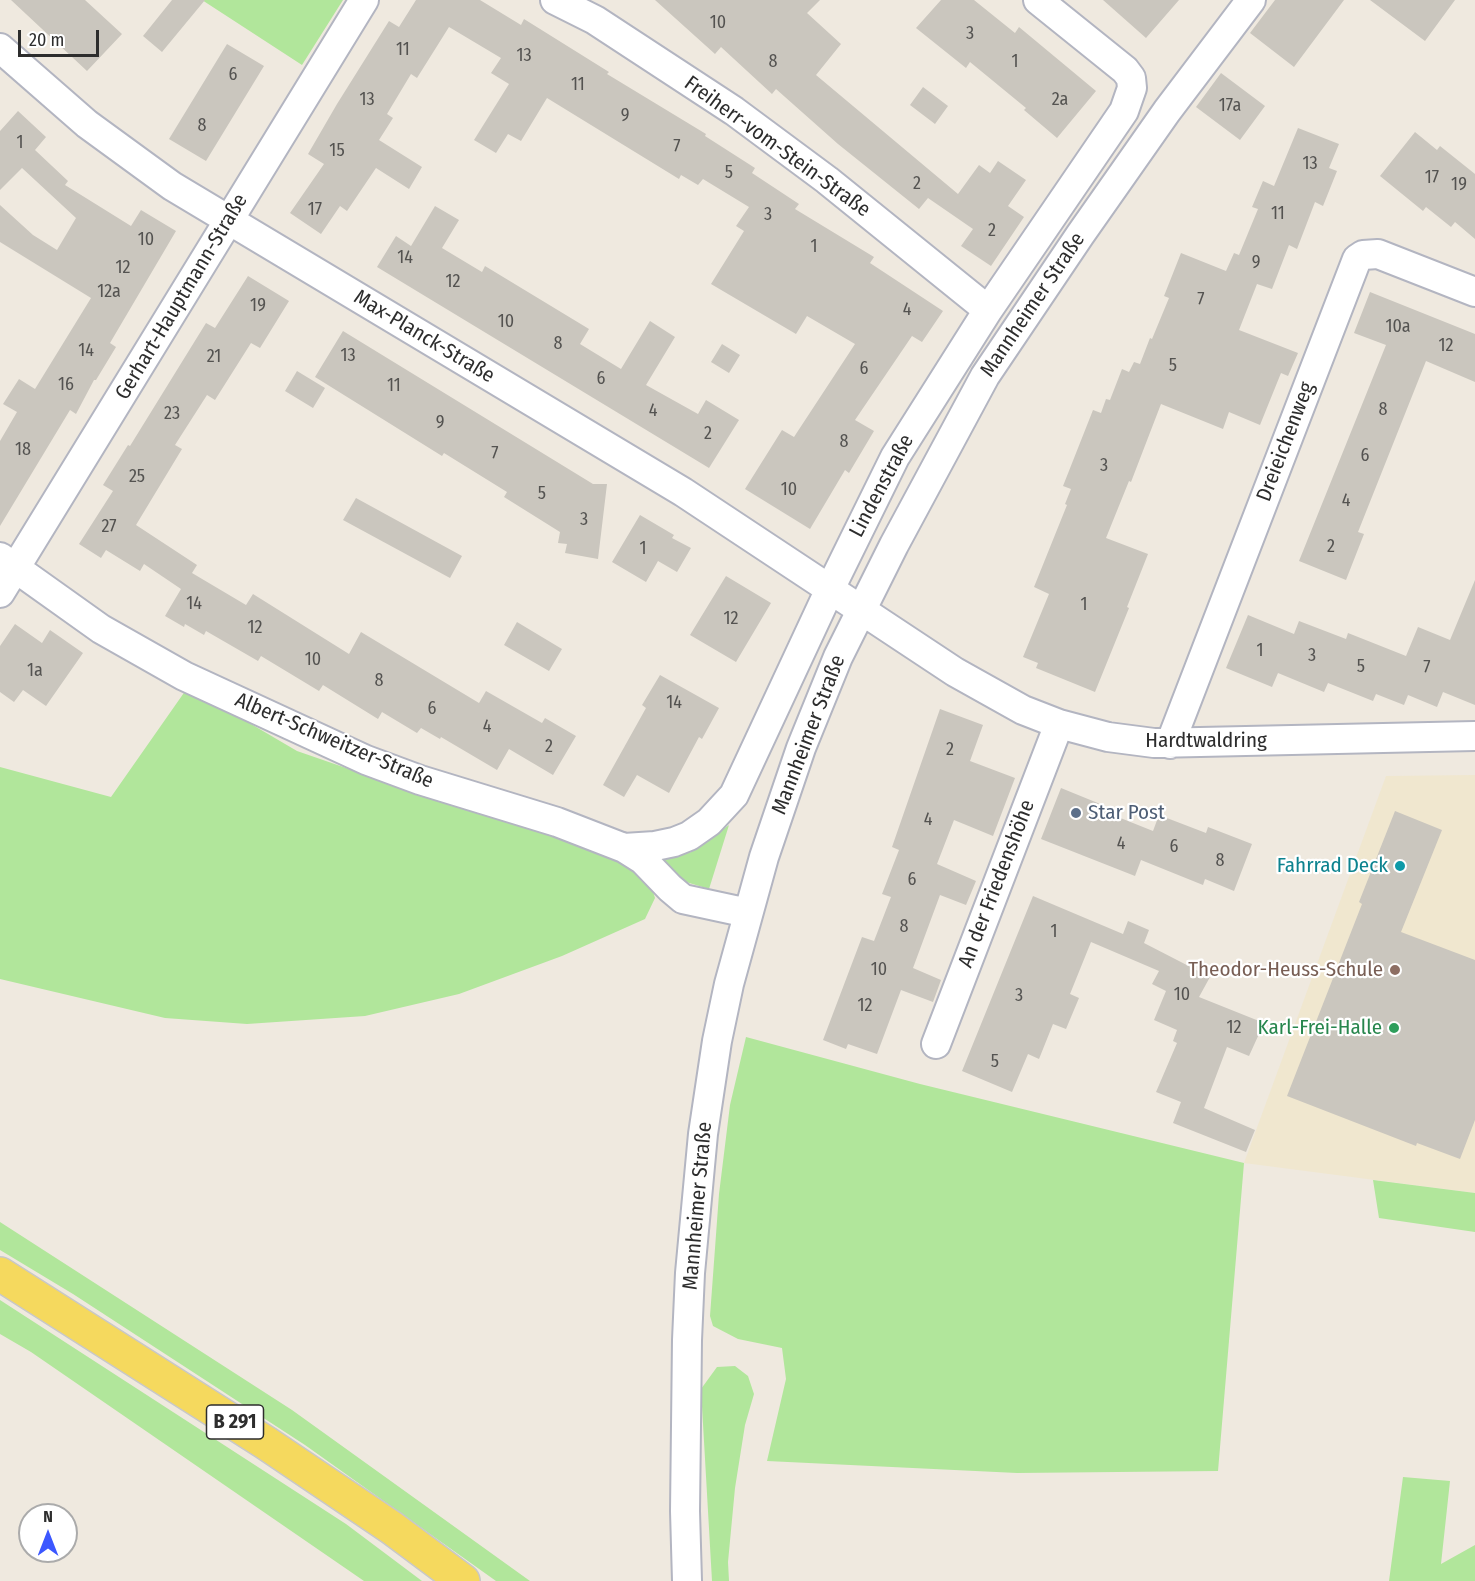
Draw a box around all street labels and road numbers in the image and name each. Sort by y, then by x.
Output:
street label: Freiherr-vom-Stein-Straße [679,71,875,223]
street label: Gerhart-Hauptmann-Straße [111,190,253,404]
street label: Mannheimer Straße [975,228,1091,382]
street label: Max-Planck-Straße [349,285,499,389]
street label: Dreieichenweg [1252,379,1320,505]
street label: Lindenstraße [844,430,920,542]
street label: Mannheimer Straße [767,652,851,818]
street label: Albert-Schweitzer-Straße [231,688,437,794]
street label: Hardtwaldring [1145,728,1267,754]
street label: An der Friedenshöhe [953,797,1041,971]
street label: Mannheimer Straße [678,1121,718,1291]
road number: B 291 [206,1405,264,1439]

